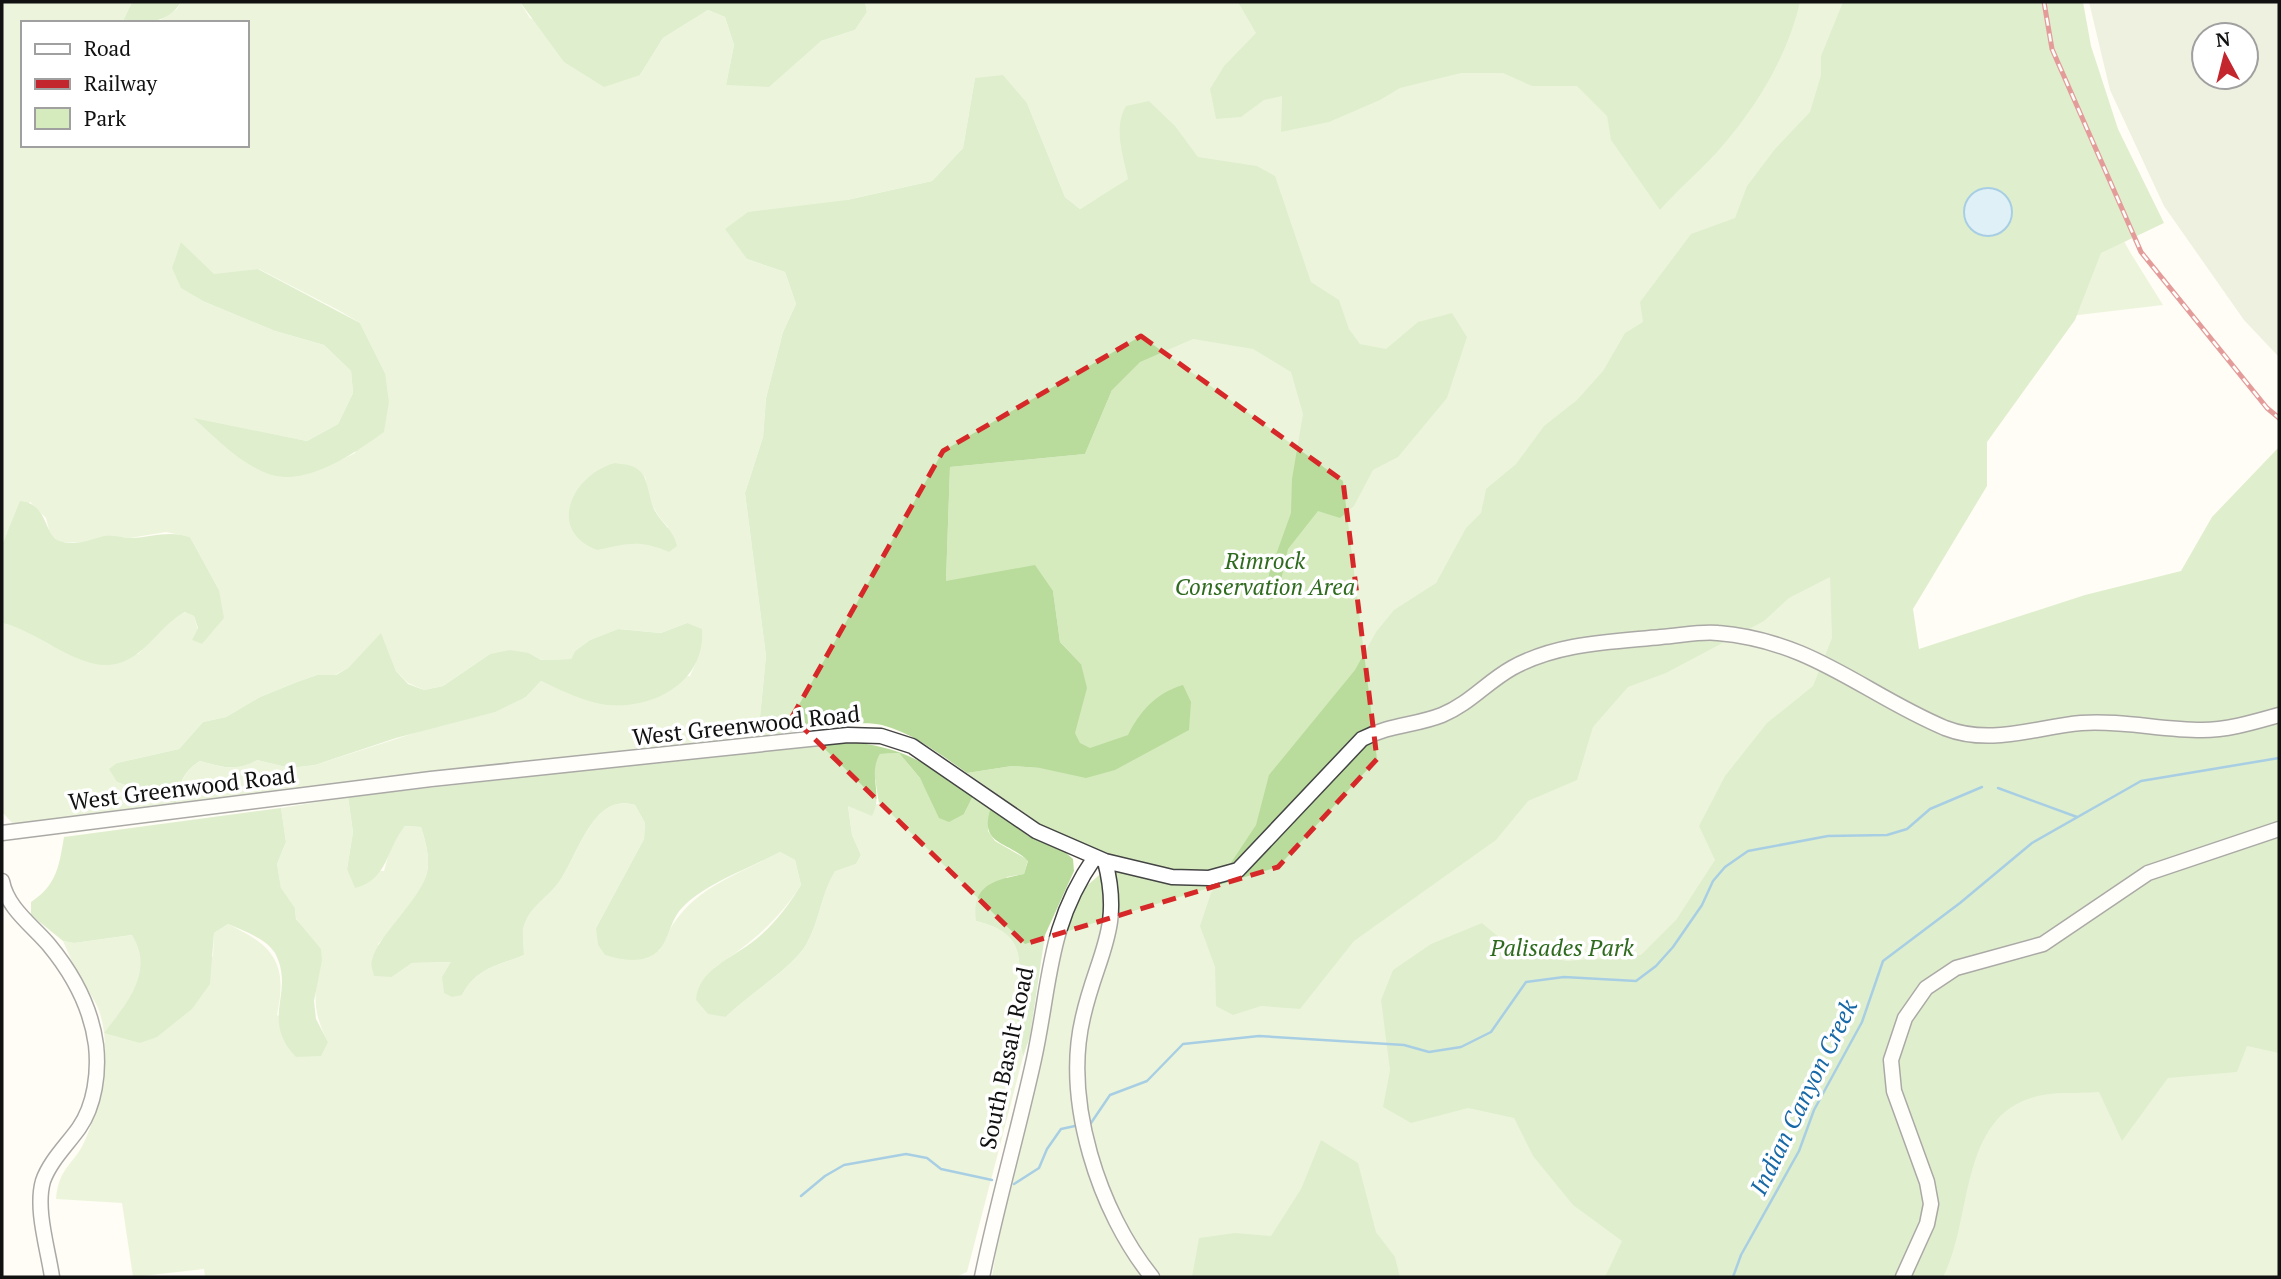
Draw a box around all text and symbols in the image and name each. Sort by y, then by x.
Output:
legend [21,21,248,147]
north arrow [2190,21,2260,91]
text: N [2214,25,2232,52]
text: Road [84,34,131,62]
text: Railway [84,69,158,97]
text: Park [84,104,126,132]
park label: Rimrock Conservation Area [1175,545,1355,602]
street label: West Greenwood Road [631,698,862,752]
street label: West Greenwood Road [67,759,298,817]
park label: Palisades Park [1489,932,1635,963]
street label: South Basalt Road [972,964,1040,1152]
water label: Indian Canyon Creek [1741,994,1864,1201]

